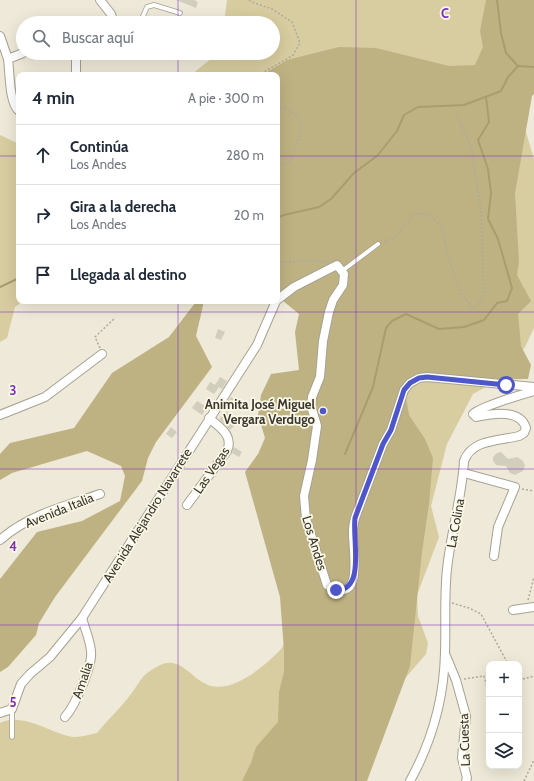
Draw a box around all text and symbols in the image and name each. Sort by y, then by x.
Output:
text: C [441,5,449,21]
search box [16,16,280,60]
icon: search [30,27,52,49]
text: Buscar aquí [62,29,134,47]
text: 4 min [32,88,75,108]
text: A pie · 300 m [188,90,264,106]
text: Continúa [70,138,128,156]
icon: ahead [32,144,54,166]
text: 280 m [226,147,264,163]
text: Los Andes [70,156,126,172]
text: Gira a la derecha [70,198,176,216]
icon: right [32,204,54,226]
text: 20 m [234,207,264,223]
text: Los Andes [70,216,126,232]
icon: arrive [32,264,54,286]
text: Llegada al destino [70,266,186,284]
route start [497,376,515,394]
text: 3 [9,382,17,398]
place label: Animita José Miguel Vergara Verdugo [205,396,316,427]
marker: Animita José Miguel Vergara Verdugo [318,406,328,416]
street label: Las Vegas [190,443,233,496]
street label: Avenida Alejandro Navarrete [99,445,196,586]
street label: Avenida Italia [22,489,96,531]
street label: La Colina [443,496,467,549]
street label: Los Andes [299,514,331,573]
text: 4 [9,538,17,554]
route end [327,581,345,599]
street label: Amalia [68,659,96,700]
map controls [486,661,522,769]
button: + [486,661,522,697]
text: 5 [10,694,17,710]
button: − [486,697,522,733]
street label: La Cuesta [455,712,473,767]
button: layers [486,733,522,769]

